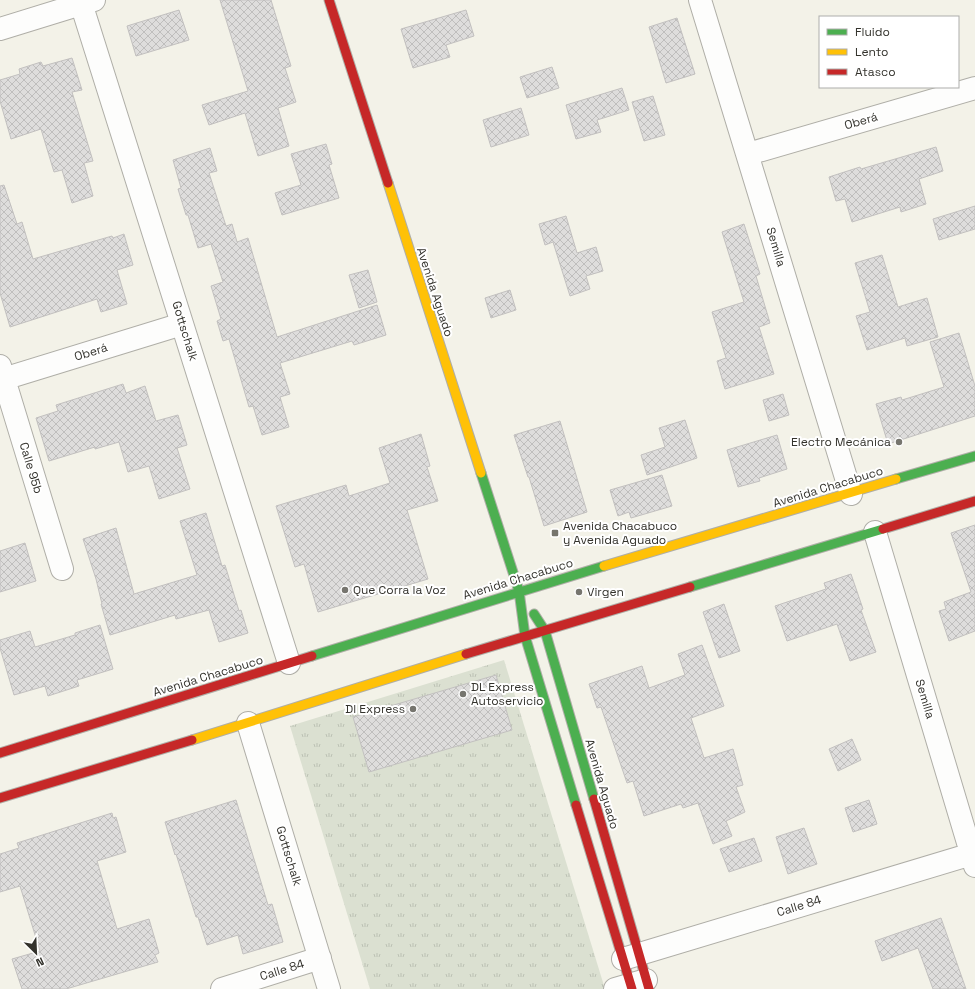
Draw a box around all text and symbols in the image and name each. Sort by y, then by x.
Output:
legend [819,16,959,88]
text: Fluido [855,24,890,40]
text: Lento [855,44,889,60]
text: Atasco [855,64,896,80]
street label: Oberá [842,109,880,133]
street label: Semilla [762,225,790,269]
street label: Avenida Aguado [413,245,457,339]
street label: Gottschalk [168,299,202,363]
street label: Oberá [72,339,110,365]
place label: Electro Mecánica [791,434,891,450]
marker: Electro Mecánica [894,437,904,447]
street label: Calle 95b [16,440,46,496]
street label: Avenida Chacabuco [771,463,885,511]
place label: Avenida Chacabuco y Avenida Aguado [563,518,677,548]
marker: Avenida Chacabuco y Avenida Aguado [550,528,560,538]
street label: Avenida Chacabuco [461,555,575,603]
place label: Que Corra la Voz [353,582,446,598]
place label: Virgen [587,584,624,600]
marker: Que Corra la Voz [340,585,350,595]
marker: Virgen [574,587,584,597]
street label: Avenida Chacabuco [151,652,265,700]
street label: Semilla [911,677,939,721]
place label: DL Express Autoservicio [471,679,544,709]
marker: DL Express Autoservicio [458,689,468,699]
place label: Dl Express [345,701,405,717]
marker: Dl Express [408,704,418,714]
street label: Avenida Aguado [581,737,623,831]
street label: Gottschalk [272,824,306,888]
street label: Calle 84 [775,892,824,920]
north arrow [16,933,56,973]
text: N [34,954,46,970]
street label: Calle 84 [258,956,307,984]

